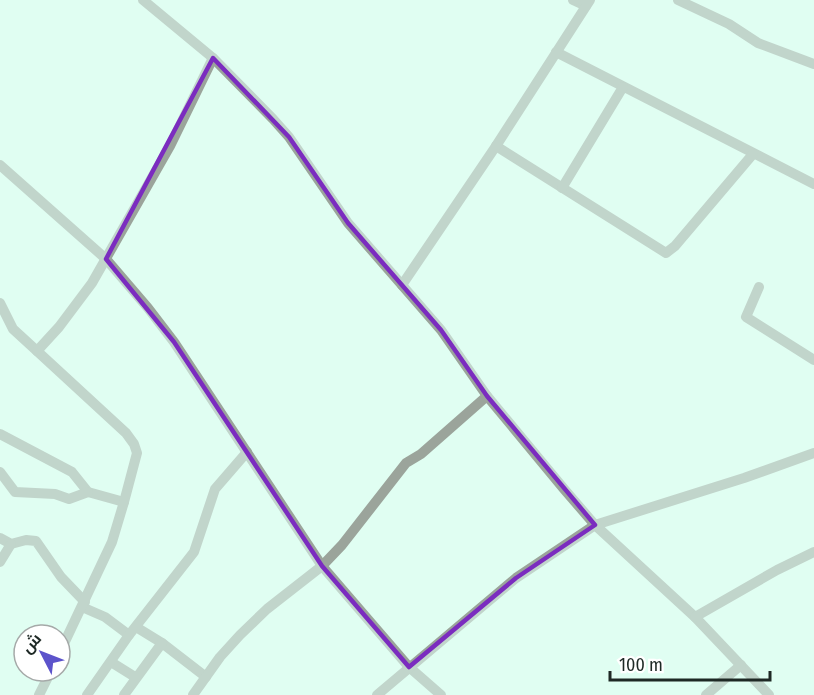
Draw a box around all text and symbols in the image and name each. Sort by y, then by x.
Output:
north arrow [12,623,72,683]
text: ش [17,629,45,657]
scale bar [610,644,770,682]
text: 100 m [619,654,663,676]

